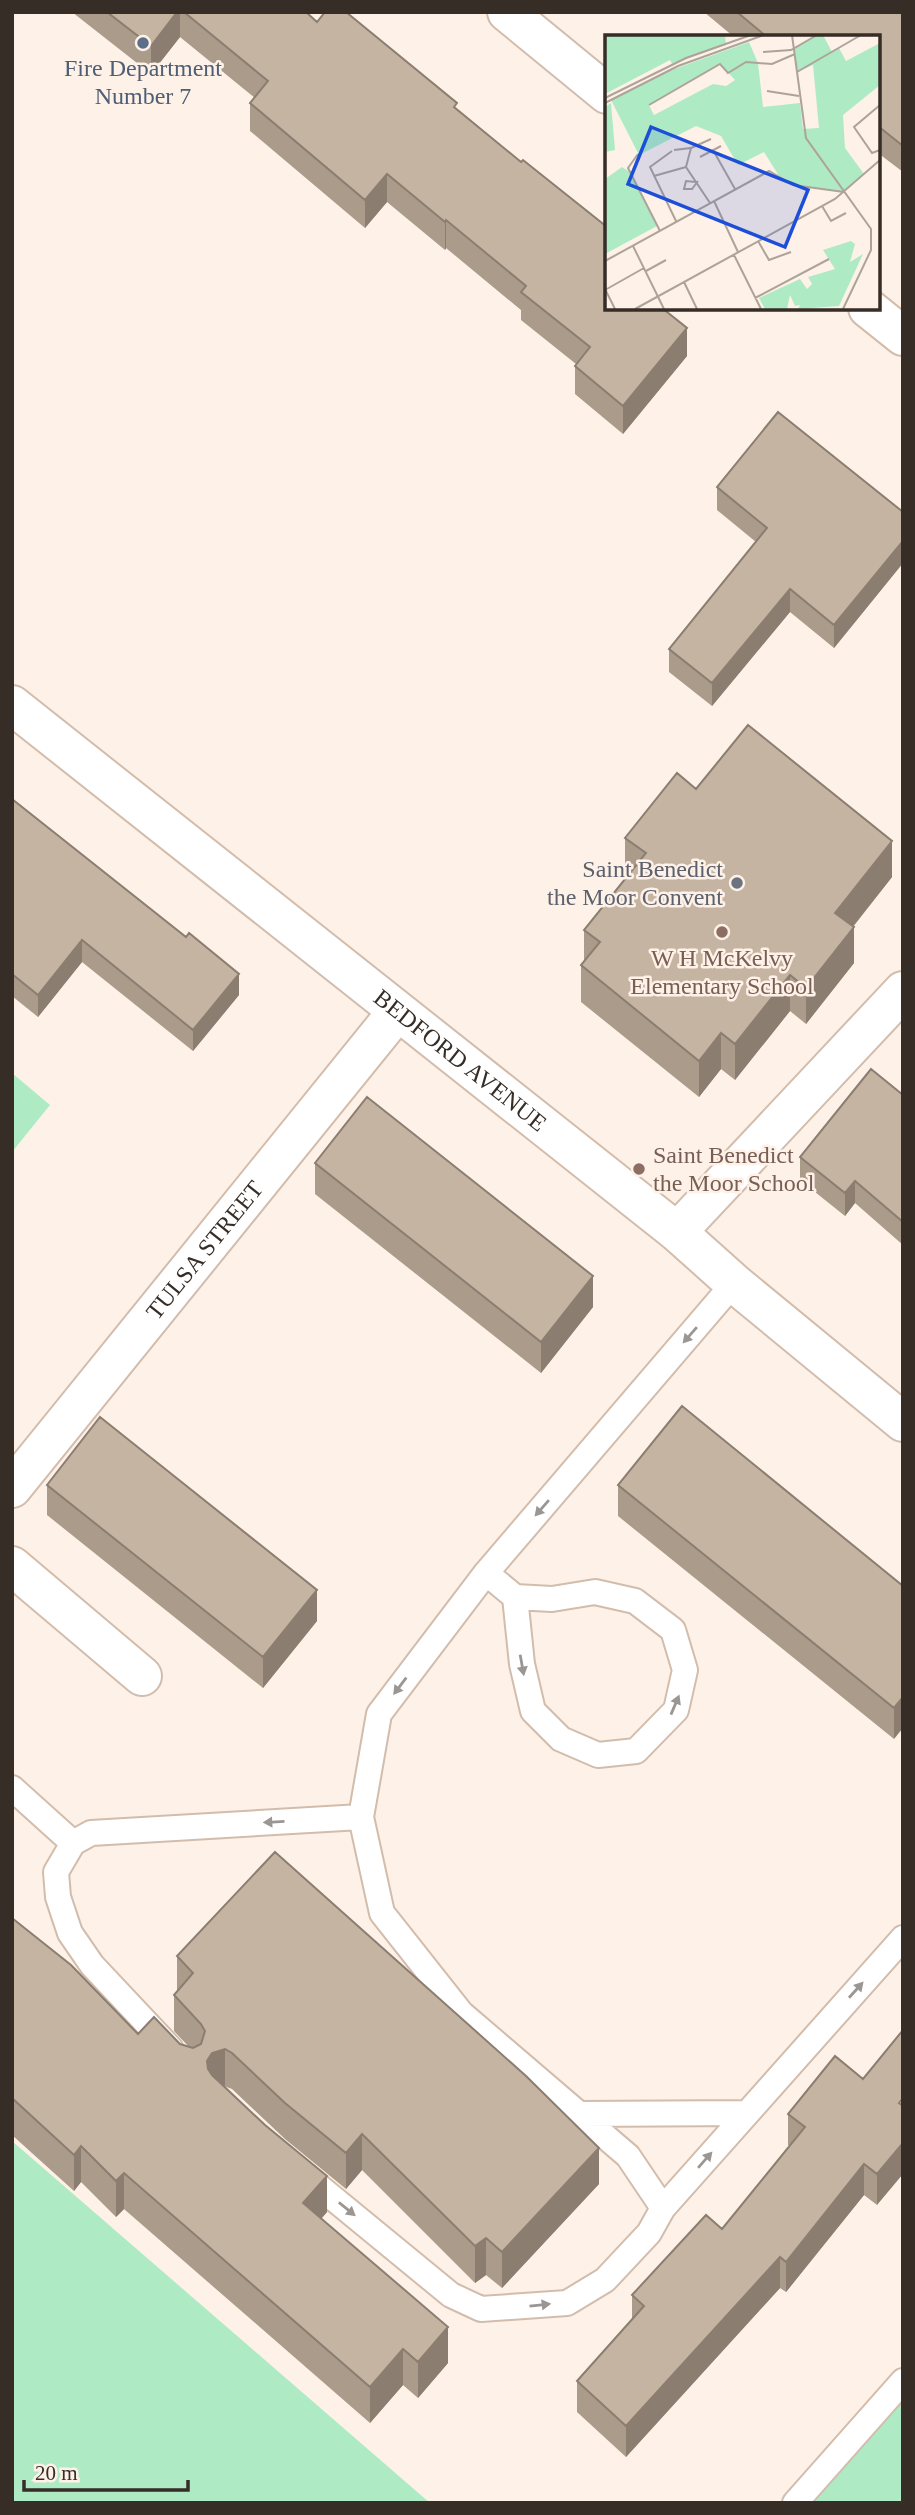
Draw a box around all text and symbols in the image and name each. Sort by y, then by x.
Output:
marker: Fire Department Number 7 [135,35,151,51]
inset map [605,35,880,310]
place label: Fire Department Number 7 [64,55,222,109]
place label: Saint Benedict the Moor Convent [547,856,723,910]
marker: Saint Benedict the Moor Convent [729,875,745,891]
marker: W H McKelvy Elementary School [714,924,730,940]
place label: W H McKelvy Elementary School [630,945,814,999]
street label: BEDFORD AVENUE [369,984,552,1136]
place label: Saint Benedict the Moor School [653,1142,815,1196]
marker: Saint Benedict the Moor School [631,1161,647,1177]
street label: TULSA STREET [141,1176,268,1324]
one-way arrow [683,1327,698,1344]
one-way arrow [534,1499,550,1517]
one-way arrow [517,1654,528,1676]
one-way arrow [394,1677,408,1695]
one-way arrow [670,1694,681,1715]
one-way arrow [262,1817,284,1828]
one-way arrow [848,1981,864,1999]
one-way arrow [697,2151,713,2169]
one-way arrow [339,2201,356,2216]
one-way arrow [530,2299,552,2310]
scale bar [24,2448,189,2492]
text: 20 m [35,2461,78,2485]

